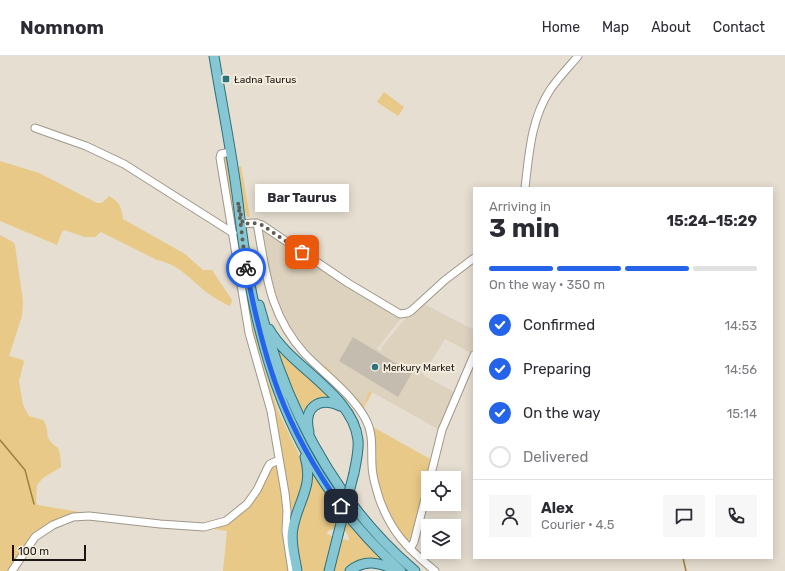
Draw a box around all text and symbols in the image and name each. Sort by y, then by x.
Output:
text: Nomnom [20,16,104,39]
text: Home [542,19,580,36]
text: Map [602,19,629,36]
text: About [651,19,691,36]
text: Contact [713,19,765,36]
marker: Ładna Taurus [221,74,231,84]
place label: Ładna Taurus [234,74,296,86]
callout: Bar Taurus [255,184,349,212]
text: Bar Taurus [267,190,337,205]
text: Arriving in [489,199,551,214]
text: 15:24–15:29 [667,212,757,230]
text: 3 min [489,213,560,244]
pin [285,235,319,269]
icon: bag [291,241,313,263]
courier [226,248,266,288]
icon: bike [235,257,257,279]
text: On the way · 350 m [489,277,605,292]
icon: check [489,314,511,336]
text: Confirmed [523,316,595,334]
text: 14:53 [724,318,757,333]
icon: check [489,358,511,380]
text: Preparing [523,360,591,378]
marker: Merkury Market [370,362,380,372]
place label: Merkury Market [383,362,455,374]
text: 14:56 [724,362,757,377]
icon: check [489,402,511,424]
text: On the way [523,404,601,422]
text: 15:14 [727,406,757,421]
text: Delivered [523,448,588,466]
map controls [421,471,461,559]
button: locate [421,471,461,511]
pin [324,489,358,523]
icon: home [330,495,352,517]
button: person [489,495,531,537]
button: chat [663,495,705,537]
button: phone [715,495,757,537]
text: Alex [541,499,574,517]
text: Courier · 4.5 [541,517,615,532]
button: layers [421,519,461,559]
scale bar [12,543,86,562]
text: 100 m [18,545,49,558]

